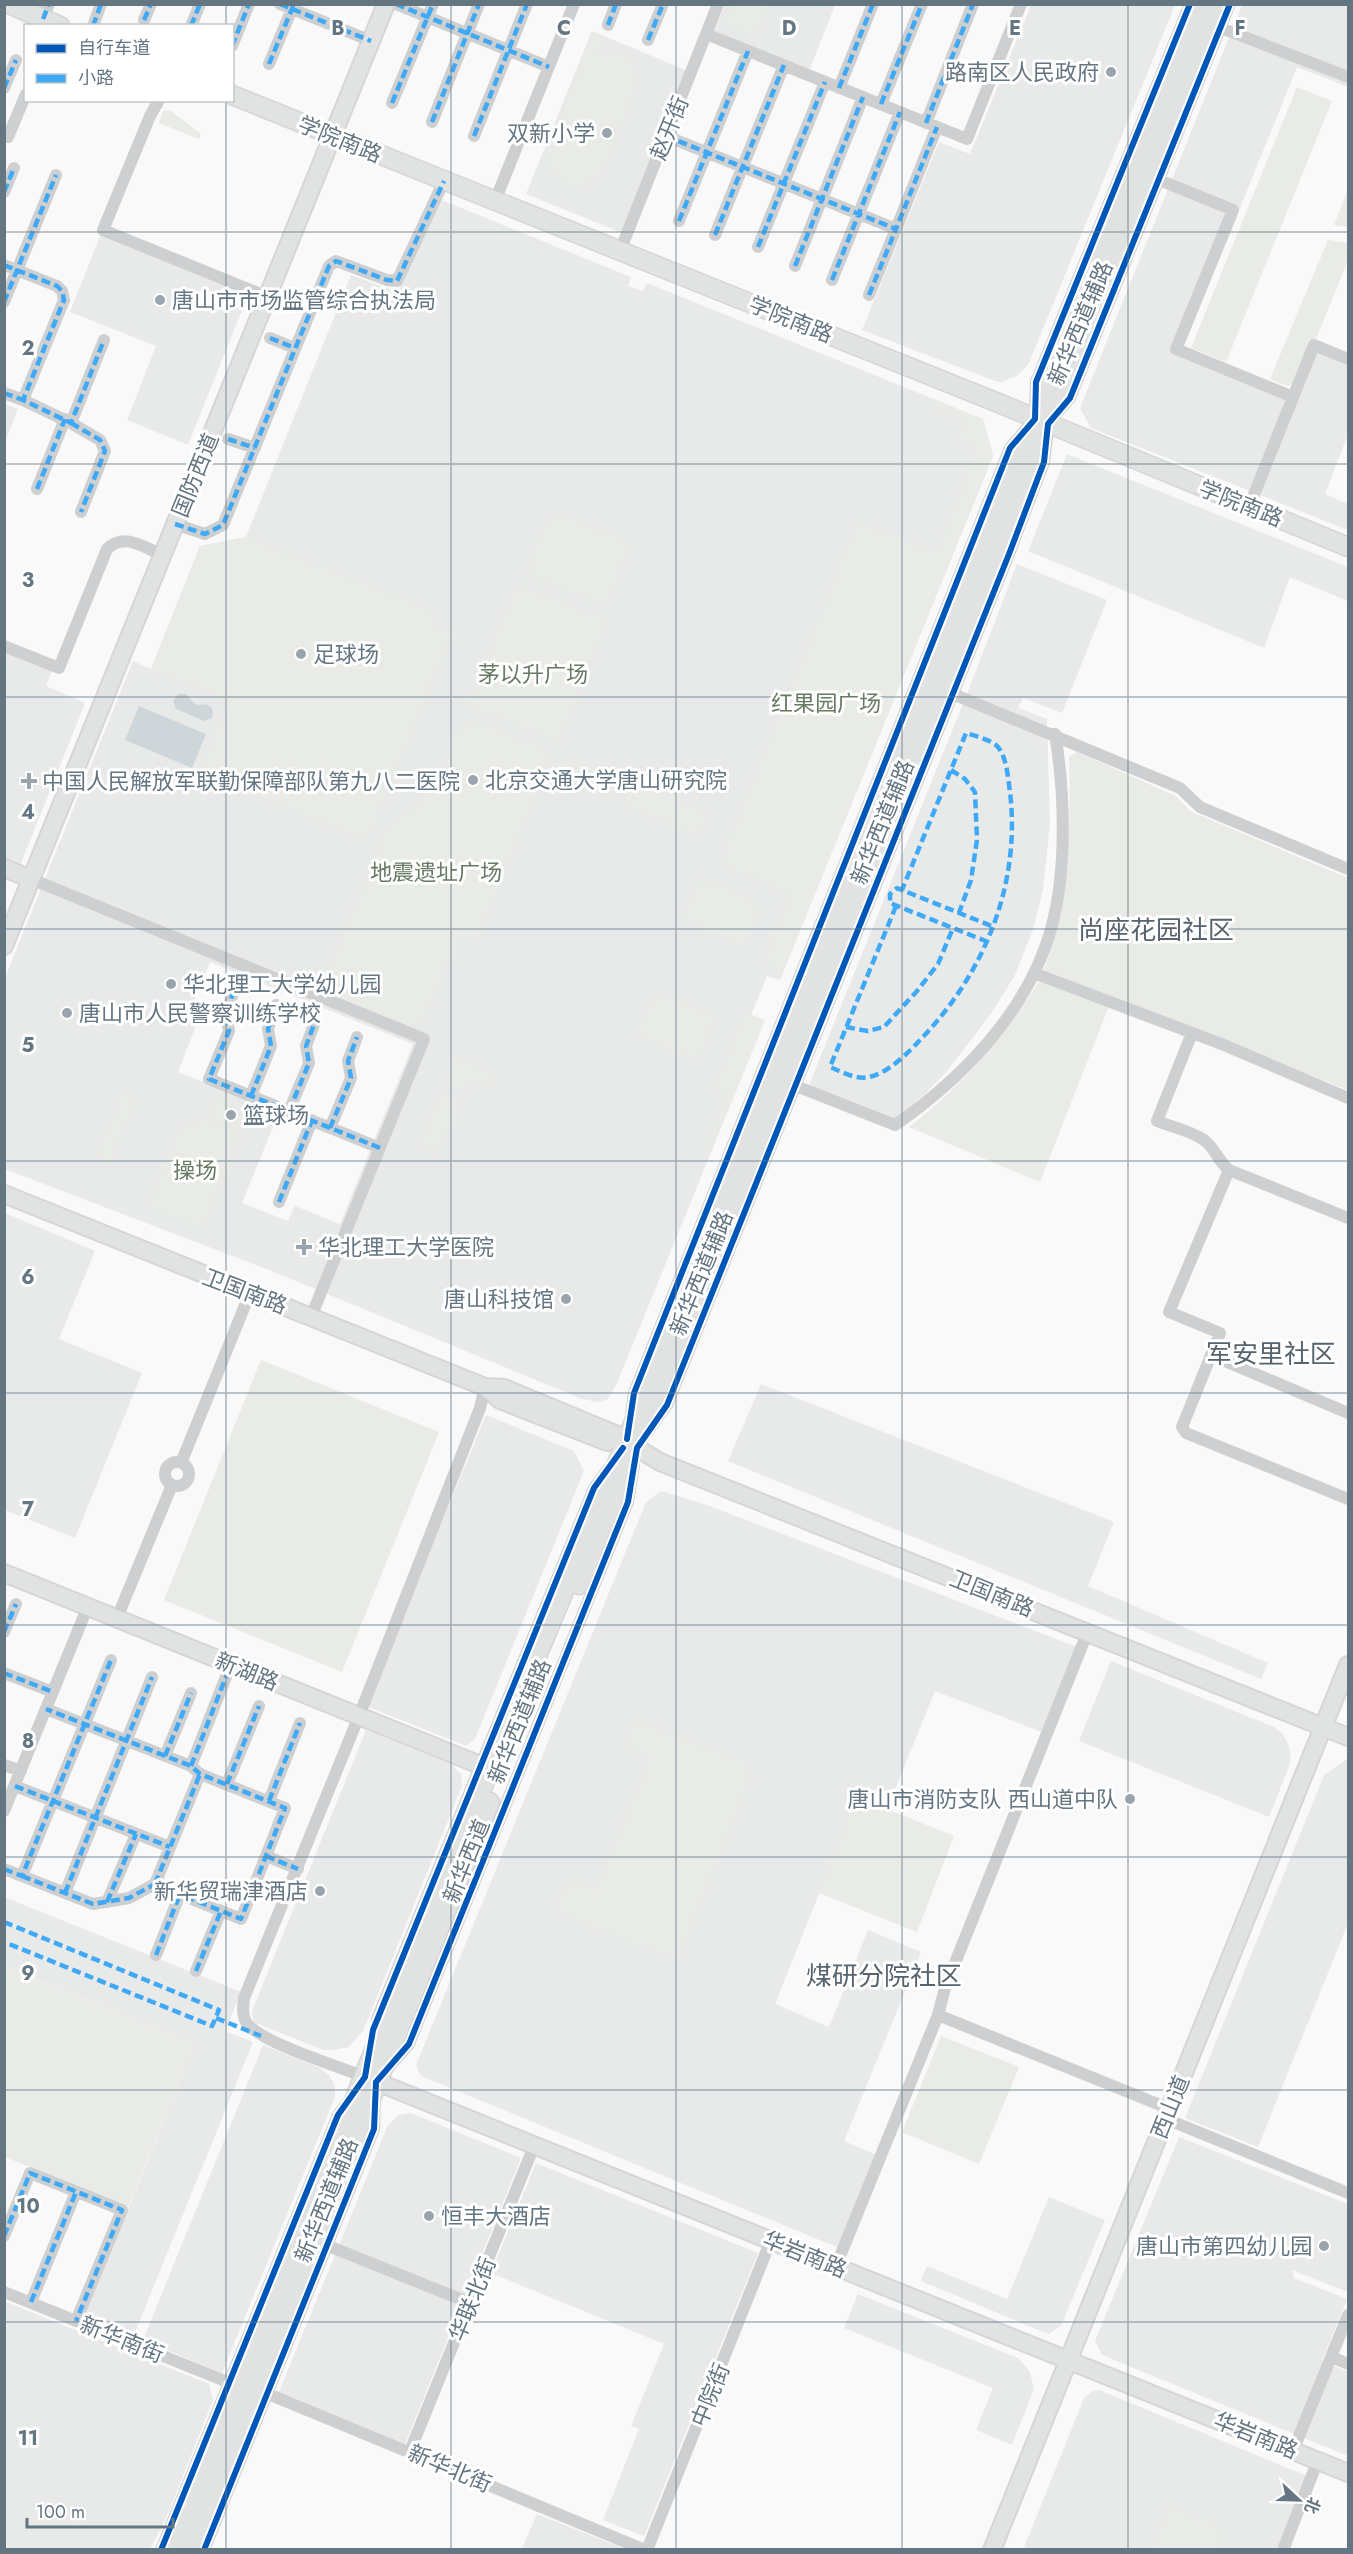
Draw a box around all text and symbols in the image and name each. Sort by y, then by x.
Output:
text: B [331,14,345,43]
text: C [557,14,571,43]
text: D [782,14,796,43]
text: E [1009,14,1021,43]
text: F [1234,14,1246,43]
legend [24,24,234,102]
text: 自行车道 [78,35,150,61]
place label: 路南区人民政府 [945,56,1099,88]
text: 小路 [78,65,114,91]
marker: 路南区人民政府 [1104,65,1118,79]
street label: 赵开街 [642,91,696,165]
street label: 学院南路 [293,108,387,170]
place label: 双新小学 [507,117,595,149]
marker: 双新小学 [600,126,614,140]
street label: 新华西道辅路 [1039,256,1121,390]
place label: 唐山市市场监管综合执法局 [172,284,436,316]
street label: 学院南路 [744,288,838,350]
marker: 唐山市市场监管综合执法局 [153,293,167,307]
text: 2 [21,334,35,363]
street label: 国防西道 [164,428,226,522]
street label: 学院南路 [1194,472,1288,534]
text: 3 [22,566,34,595]
place label: 足球场 [313,638,379,670]
marker: 足球场 [294,647,308,661]
park label: 茅以升广场 [478,658,588,690]
park label: 红果园广场 [771,687,881,719]
street label: 新华西道辅路 [842,755,922,889]
place label: 北京交通大学唐山研究院 [485,764,727,796]
place label: 中国人民解放军联勤保障部队第九八二医院 [42,765,460,797]
marker: 中国人民解放军联勤保障部队第九八二医院 [20,772,38,790]
marker: 北京交通大学唐山研究院 [466,773,480,787]
text: 4 [21,798,35,827]
park label: 地震遗址广场 [370,856,502,888]
district label: 尚座花园社区 [1078,911,1234,949]
place label: 华北理工大学幼儿园 [183,968,381,1000]
marker: 华北理工大学幼儿园 [164,977,178,991]
place label: 唐山市人民警察训练学校 [79,997,321,1029]
marker: 唐山市人民警察训练学校 [60,1006,74,1020]
text: 5 [22,1031,35,1060]
place label: 篮球场 [243,1099,309,1131]
marker: 篮球场 [224,1108,238,1122]
park label: 操场 [173,1154,217,1186]
street label: 新华西道辅路 [661,1206,741,1340]
place label: 华北理工大学医院 [318,1231,494,1263]
marker: 华北理工大学医院 [295,1238,313,1256]
street label: 卫国南路 [198,1260,292,1322]
text: 6 [21,1263,35,1292]
place label: 唐山科技馆 [444,1283,554,1315]
marker: 唐山科技馆 [559,1292,573,1306]
district label: 军安里社区 [1206,1335,1336,1373]
text: 7 [22,1495,35,1524]
street label: 卫国南路 [945,1562,1039,1624]
street label: 新湖路 [210,1644,284,1698]
street label: 新华西道辅路 [479,1654,559,1788]
text: 8 [22,1727,34,1756]
place label: 唐山市消防支队 西山道中队 [847,1783,1118,1815]
marker: 唐山市消防支队 西山道中队 [1123,1792,1137,1806]
street label: 新华西道 [435,1814,497,1908]
place label: 新华贸瑞津酒店 [154,1875,308,1907]
marker: 新华贸瑞津酒店 [313,1884,327,1898]
district label: 煤研分院社区 [806,1957,962,1995]
text: 9 [21,1959,35,1988]
street label: 西山道 [1143,2070,1197,2144]
street label: 新华西道辅路 [286,2133,366,2267]
text: 10 [16,2192,40,2221]
place label: 恒丰大酒店 [441,2200,551,2232]
marker: 恒丰大酒店 [422,2209,436,2223]
street label: 华岩南路 [758,2223,852,2285]
place label: 唐山市第四幼儿园 [1136,2230,1312,2262]
marker: 唐山市第四幼儿园 [1317,2239,1331,2253]
street label: 华联北街 [441,2252,503,2346]
street label: 新华南街 [75,2308,169,2370]
street label: 中院街 [683,2358,737,2432]
street label: 华岩南路 [1209,2404,1303,2466]
text: 11 [18,2424,38,2453]
street label: 新华北街 [403,2436,497,2500]
north arrow [1269,2470,1329,2530]
scale bar [27,2491,172,2529]
text: 北 [1299,2494,1326,2517]
text: 100 m [36,2499,85,2525]

